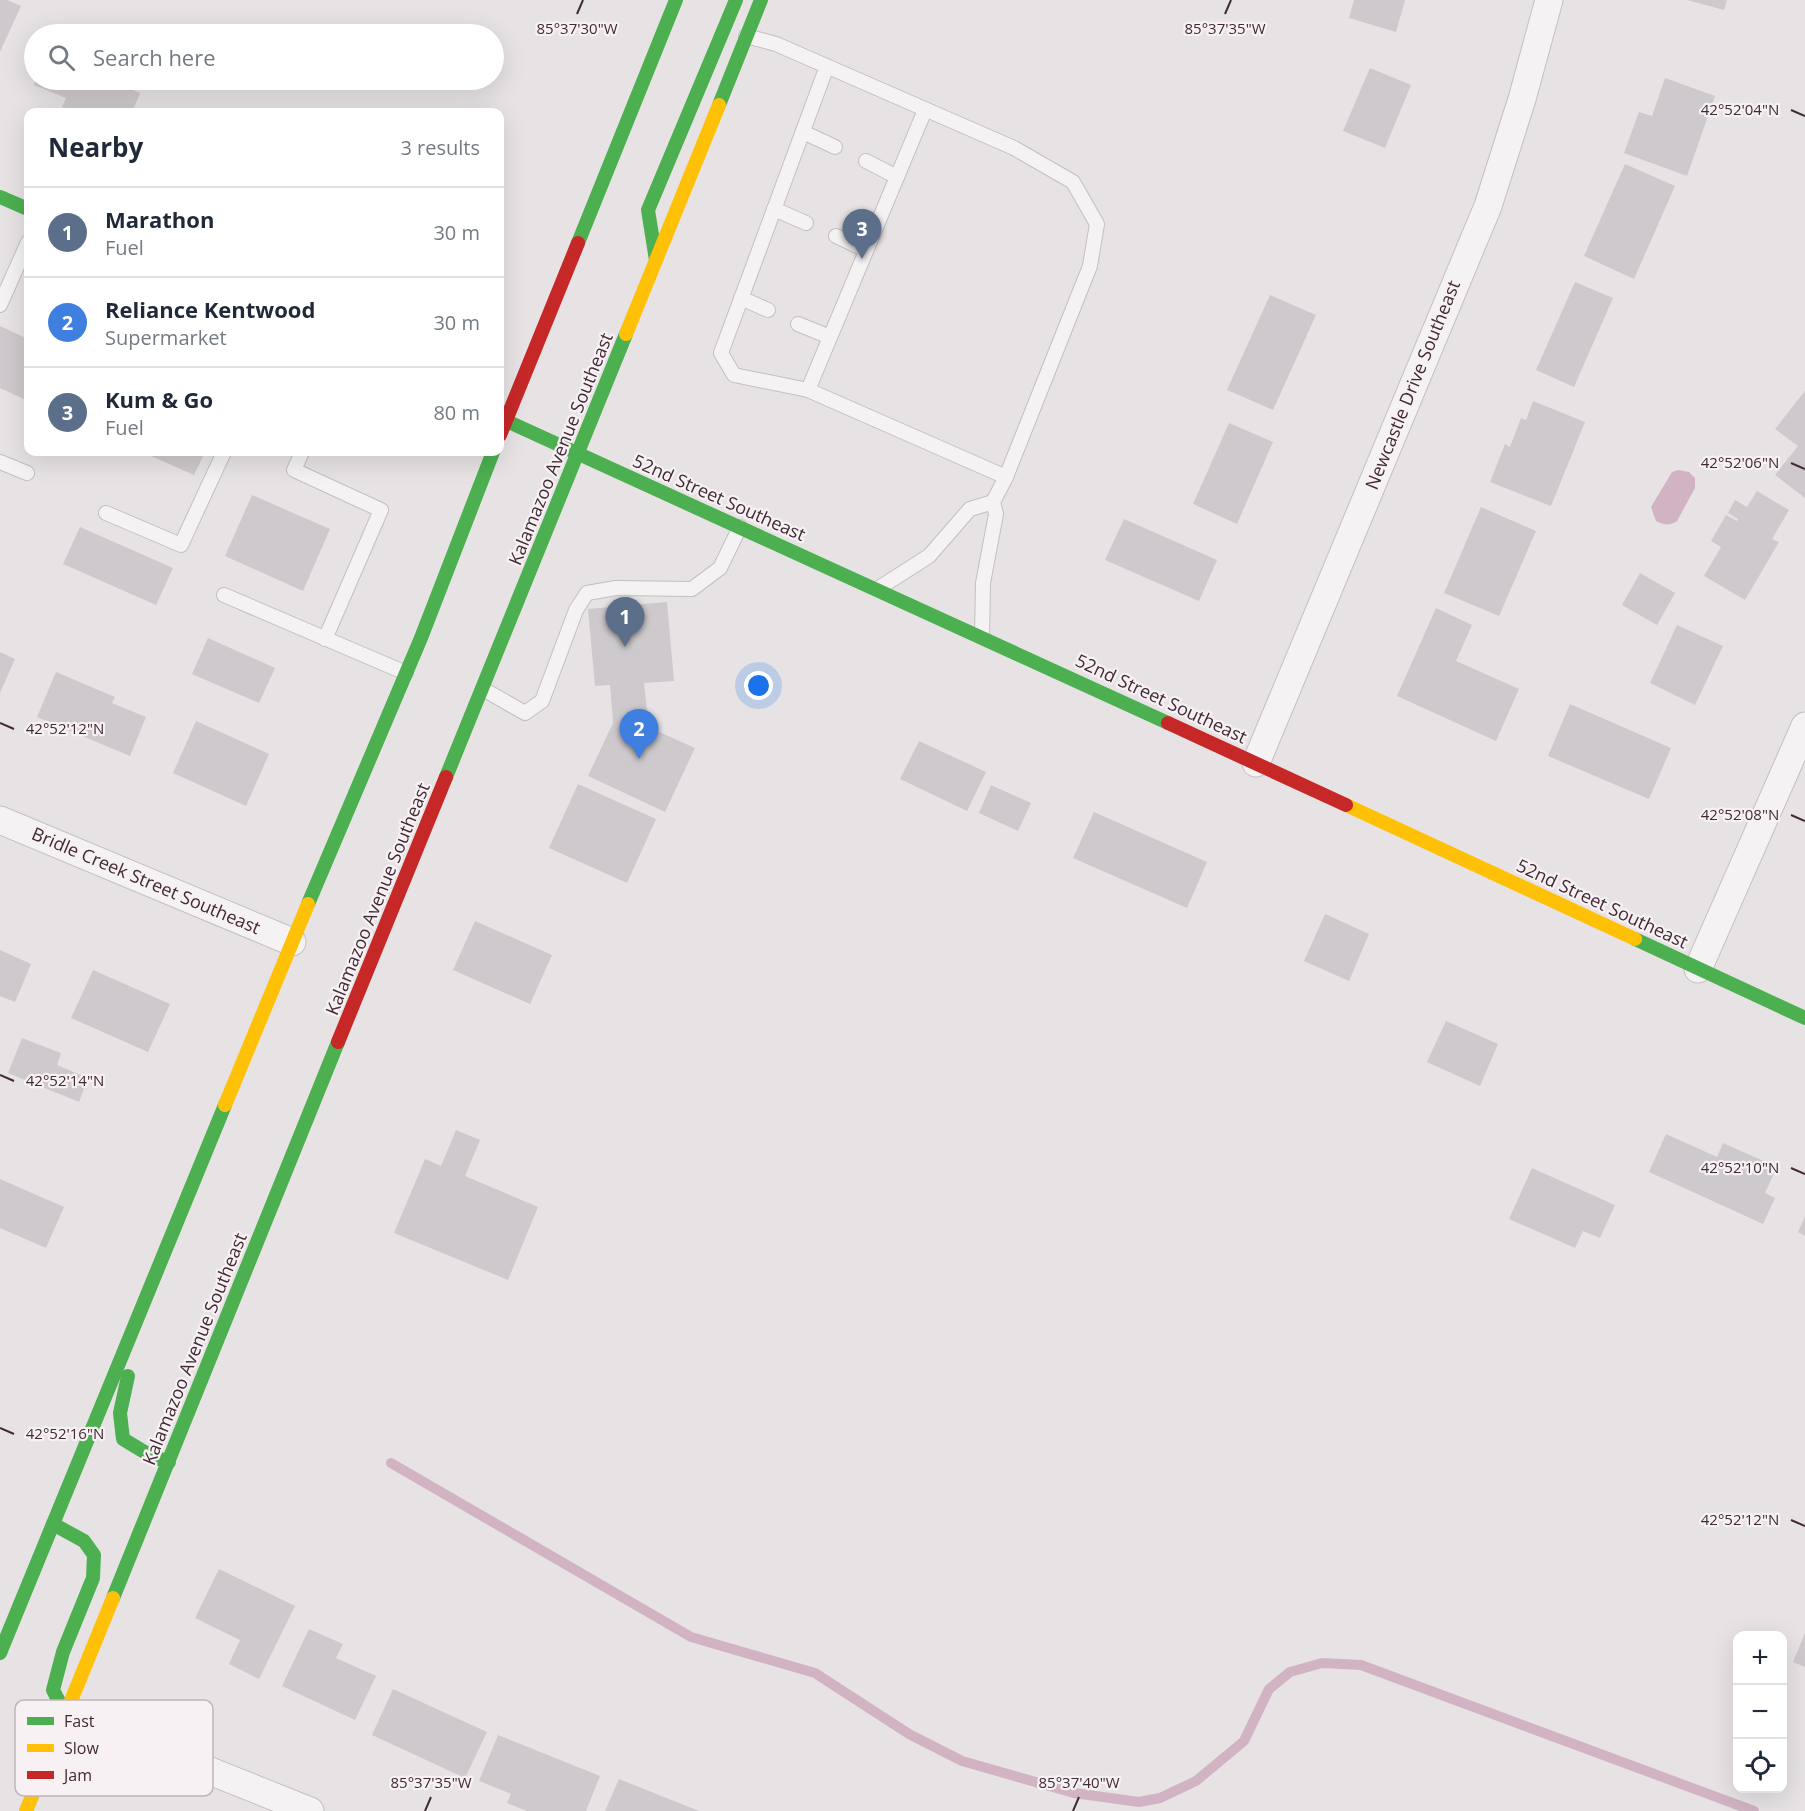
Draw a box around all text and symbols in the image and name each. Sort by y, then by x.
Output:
text: 85°37'30"W [537,18,618,38]
text: 85°37'35"W [1185,18,1266,38]
search box [24,24,504,90]
icon: search [45,41,78,74]
text: Search here [93,42,216,72]
text: 42°52'04"N [1701,99,1779,119]
text: Nearby [48,129,143,165]
text: 3 results [400,134,480,161]
text: Marathon [105,204,214,234]
pin: 3 [842,210,882,259]
text: 1 [62,219,73,246]
text: 30 m [433,219,480,246]
text: Fuel [105,234,144,261]
street label: Newcastle Drive Southeast [1359,276,1465,493]
text: Reliance Kentwood [105,294,315,324]
text: 2 [62,309,73,336]
text: 30 m [433,309,480,336]
text: Supermarket [105,324,227,351]
street label: Kalamazoo Avenue Southeast [502,329,618,568]
text: Kum & Go [105,384,213,414]
text: 3 [62,399,73,426]
text: 80 m [433,399,480,426]
text: Fuel [105,414,144,441]
street label: 52nd Street Southeast [629,448,810,546]
text: 42°52'06"N [1701,452,1779,472]
pin: 1 [606,598,644,647]
street label: 52nd Street Southeast [1072,648,1251,748]
your location [744,671,773,700]
pin: 2 [620,710,658,759]
text: 42°52'12"N [26,718,104,738]
street label: Kalamazoo Avenue Southeast [319,779,435,1018]
text: 42°52'08"N [1701,804,1779,824]
street label: Bridle Creek Street Southeast [28,821,264,939]
street label: 52nd Street Southeast [1513,853,1692,953]
text: 42°52'14"N [26,1070,104,1090]
text: 42°52'10"N [1701,1157,1779,1177]
street label: Kalamazoo Avenue Southeast [136,1229,252,1468]
text: 42°52'16"N [26,1423,104,1443]
text: 42°52'12"N [1701,1509,1779,1529]
map controls [1733,1631,1787,1793]
button: + [1733,1631,1787,1685]
button: − [1733,1685,1787,1739]
legend [15,1700,213,1796]
text: Fast [64,1710,95,1732]
text: Slow [64,1737,99,1759]
button: locate [1733,1739,1787,1793]
text: Jam [62,1764,92,1786]
text: 85°37'35"W [391,1772,472,1792]
text: 85°37'40"W [1039,1772,1120,1792]

